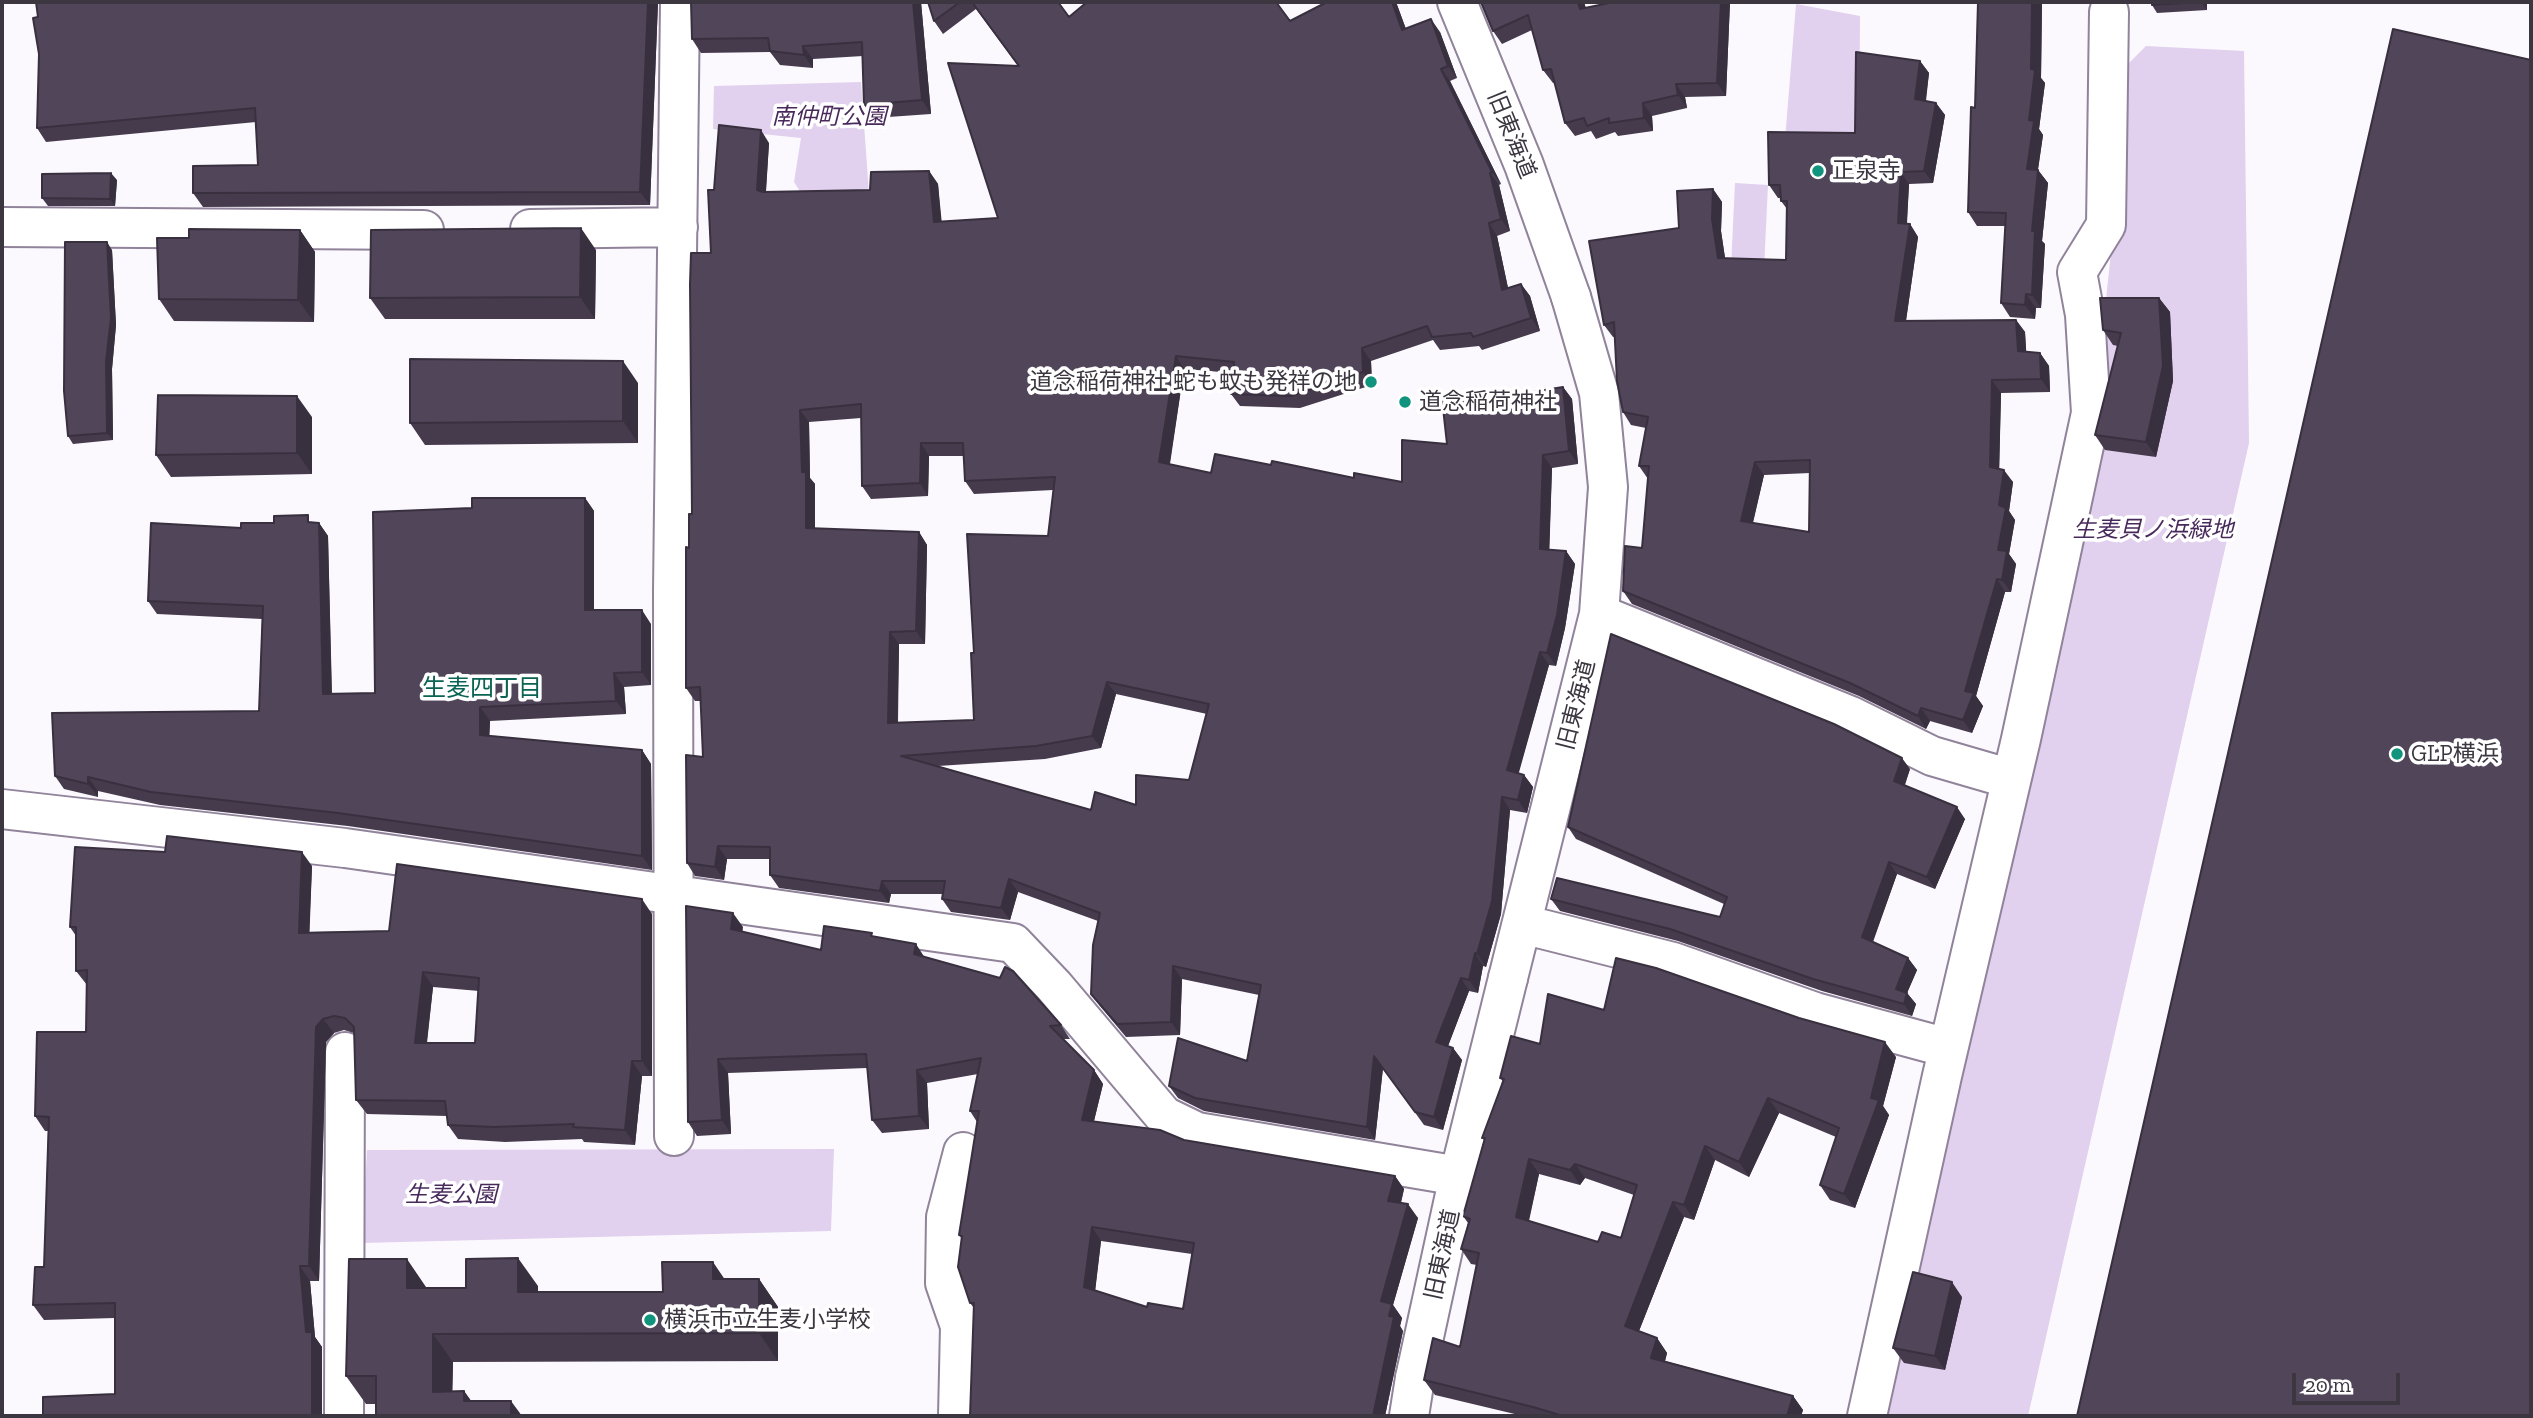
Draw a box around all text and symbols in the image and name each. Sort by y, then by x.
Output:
street label: 旧東海道 [1481,87,1541,183]
park label: 南仲町公園 [772,103,886,131]
place label: 正泉寺 [1832,157,1901,185]
marker: 正泉寺 [1810,163,1826,179]
place label: 道念稲荷神社 蛇も蚊も発祥の地 [1030,368,1357,396]
marker: 道念稲荷神社 蛇も蚊も発祥の地 [1363,374,1379,390]
place label: 道念稲荷神社 [1419,388,1557,416]
marker: 道念稲荷神社 [1397,394,1413,410]
park label: 生麦貝ノ浜緑地 [2073,516,2233,544]
street label: 旧東海道 [1552,657,1602,753]
district label: 生麦四丁目 [422,675,542,703]
place label: GLP横浜 [2411,740,2499,768]
marker: GLP横浜 [2389,746,2405,762]
park label: 生麦公園 [405,1181,497,1209]
street label: 旧東海道 [1420,1207,1466,1303]
place label: 横浜市立生麦小学校 [664,1306,871,1334]
marker: 横浜市立生麦小学校 [642,1312,658,1328]
scale bar [2295,1358,2404,1402]
text: 20 m [2305,1372,2351,1397]

